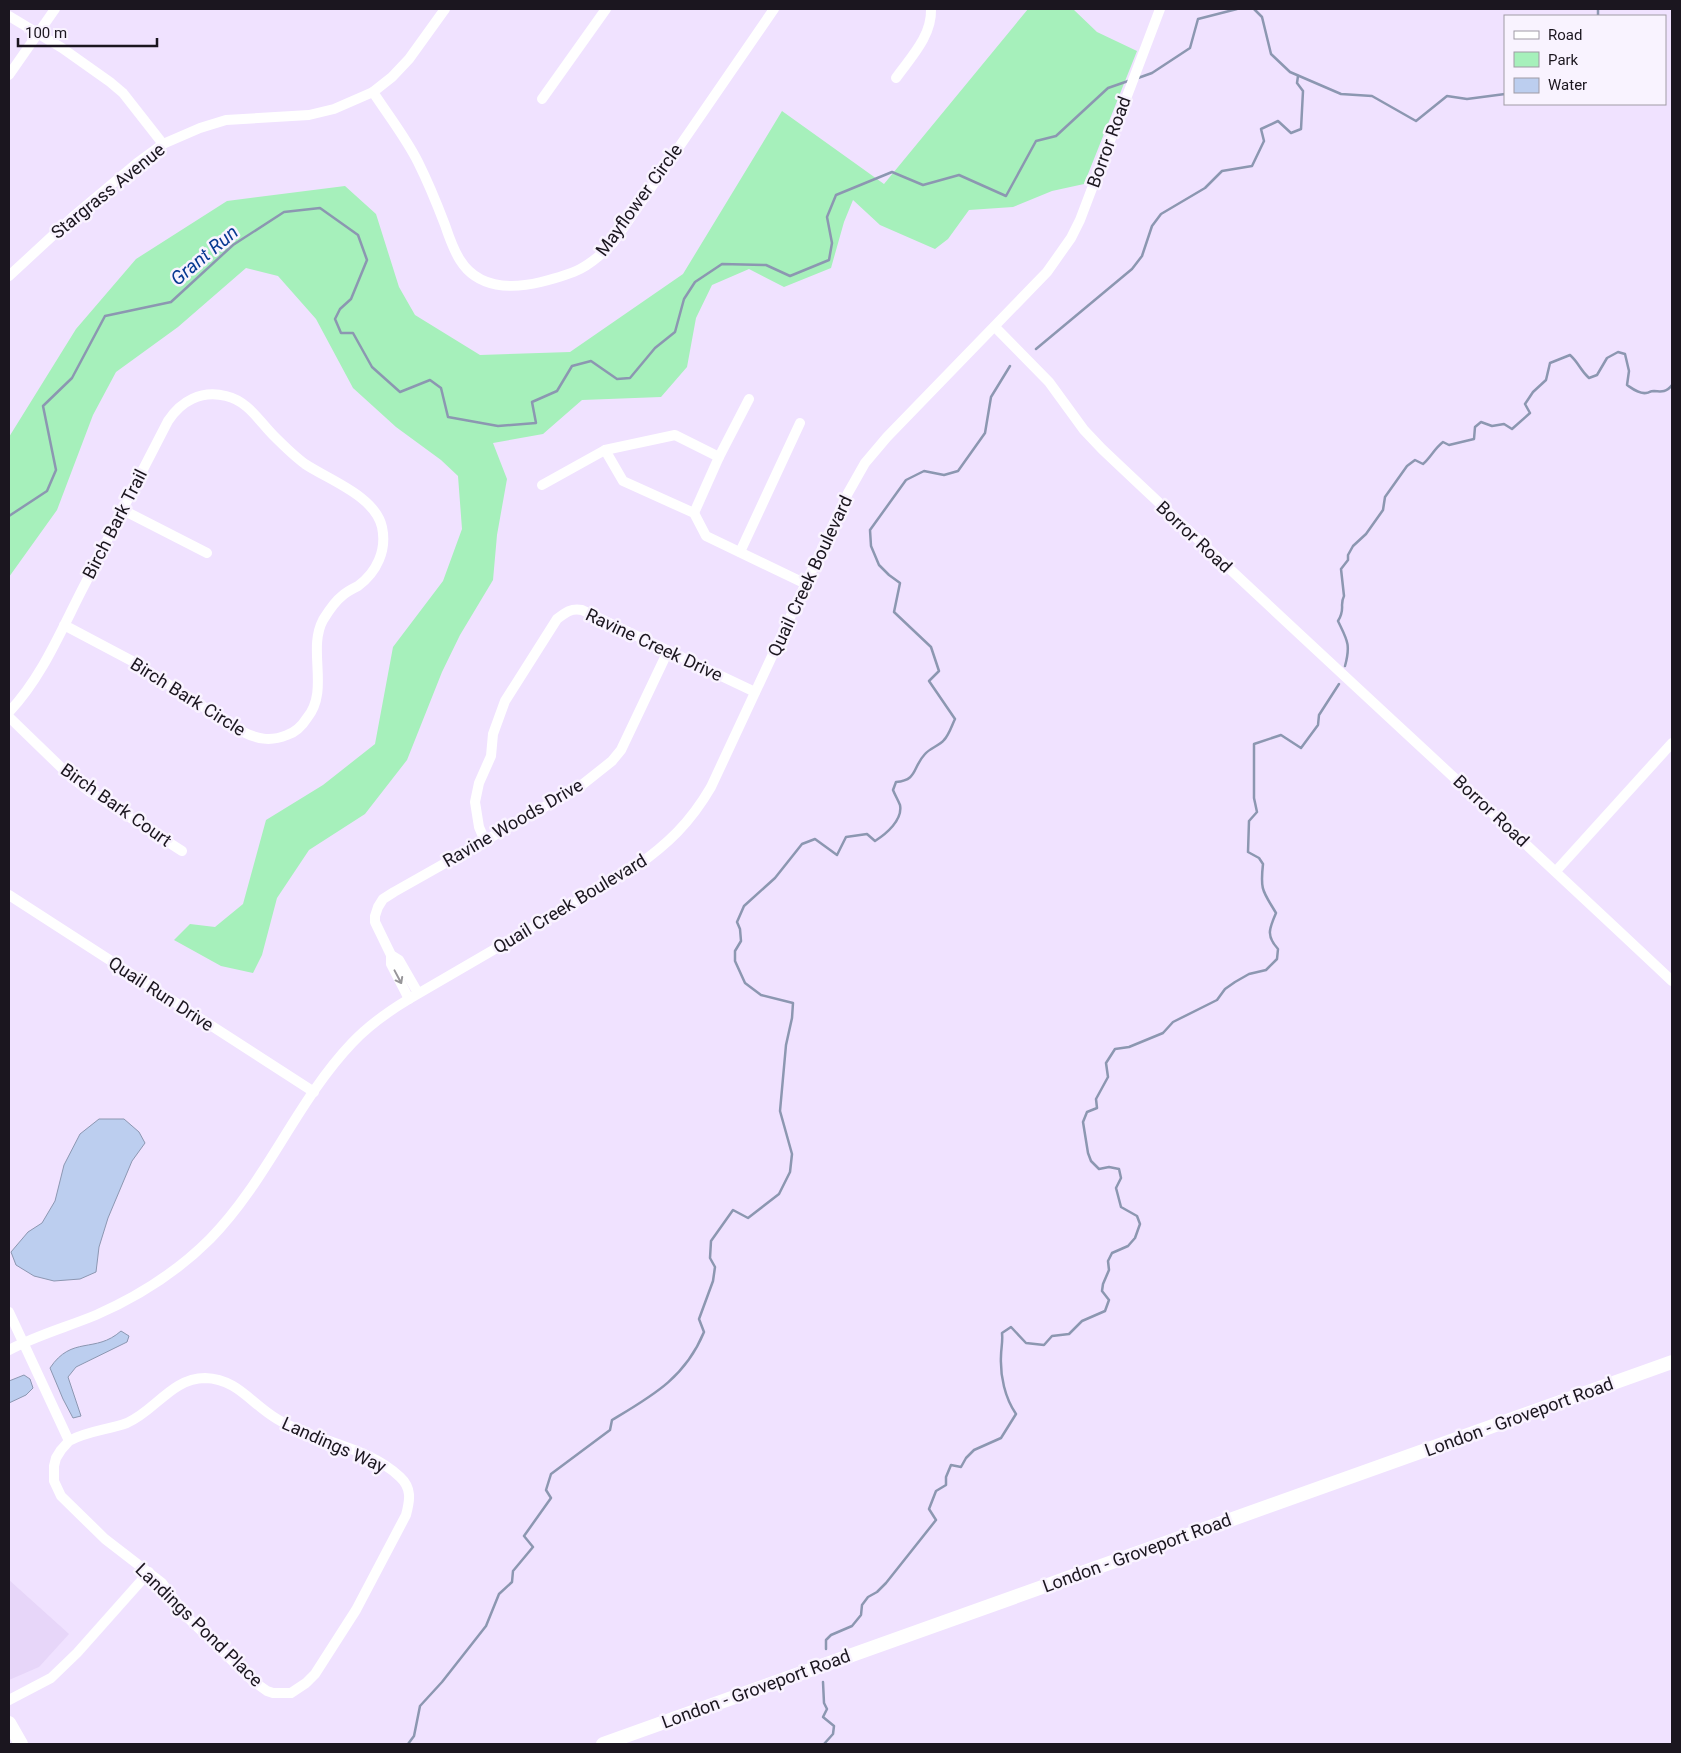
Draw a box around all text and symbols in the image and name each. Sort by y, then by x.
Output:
scale bar [18,15,156,47]
legend [1504,15,1666,105]
text: 100 m [25,24,67,42]
text: Road [1548,26,1582,44]
text: Park [1548,51,1579,69]
text: Water [1548,76,1587,94]
street label: Borror Road [1082,93,1135,190]
street label: Stargrass Avenue [47,138,169,243]
street label: Mayflower Circle [591,140,686,260]
water label: Grant Run [166,221,243,290]
street label: Birch Bark Trail [78,466,151,582]
street label: Quail Creek Boulevard [763,492,856,660]
street label: Borror Road [1152,496,1236,577]
street label: Ravine Creek Drive [582,604,726,685]
street label: Birch Bark Circle [127,653,250,740]
street label: Birch Bark Court [57,759,176,851]
street label: Borror Road [1449,770,1533,851]
street label: Ravine Woods Drive [439,774,587,871]
street label: Quail Creek Boulevard [489,849,650,958]
street label: Quail Run Drive [105,952,218,1035]
one-way arrow [393,969,403,984]
street label: London - Groveport Road [1422,1373,1616,1460]
street label: Landings Way [279,1412,390,1477]
street label: London - Groveport Road [1040,1509,1234,1596]
street label: Landings Pond Place [132,1559,267,1691]
street label: London - Groveport Road [659,1645,853,1732]

